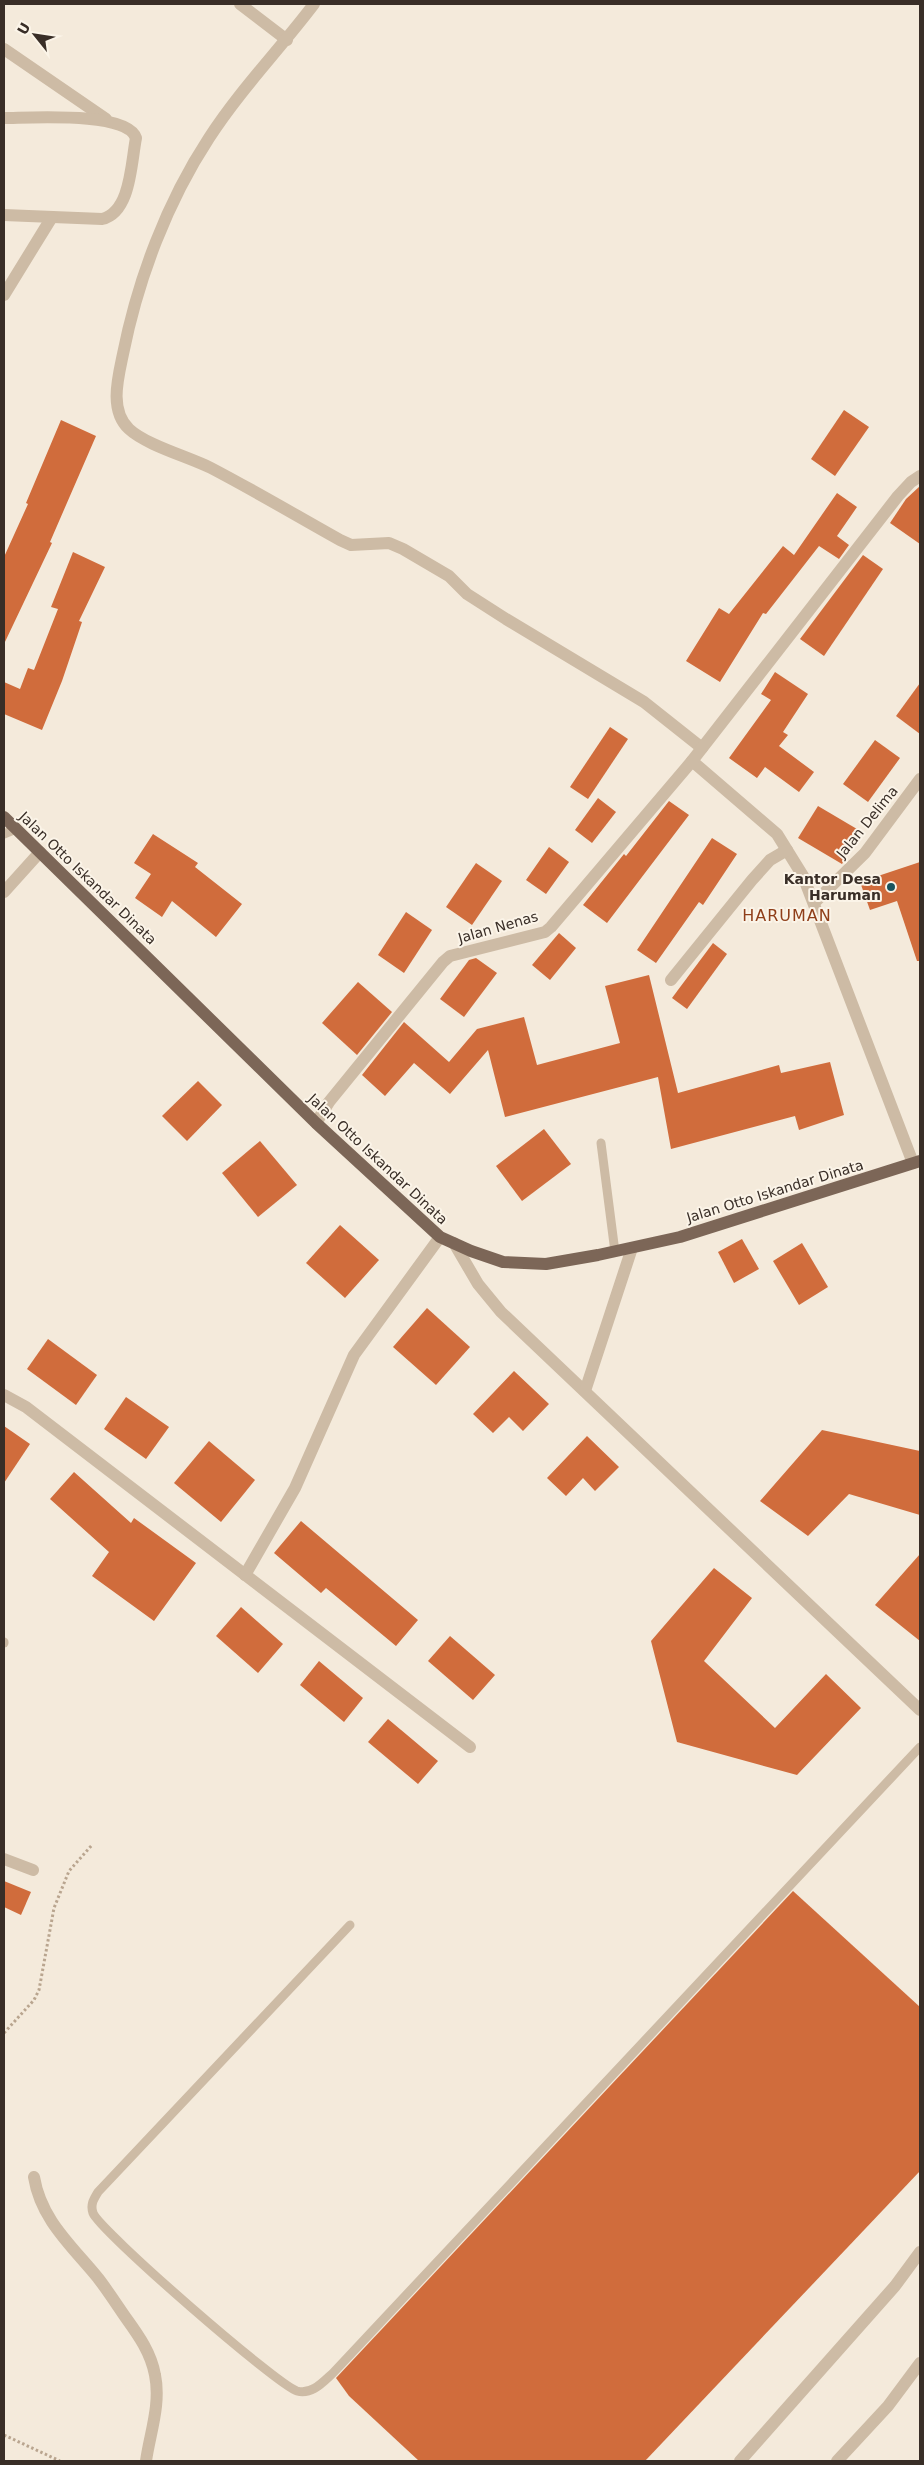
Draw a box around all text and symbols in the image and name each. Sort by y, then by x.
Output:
north arrow [10,10,60,60]
text: U [14,20,34,37]
street label: Jalan Delima [832,783,901,862]
street label: Jalan Otto Iskandar Dinata [15,808,160,948]
place label: Kantor Desa Haruman [784,871,881,903]
marker: Kantor Desa Haruman [885,881,897,893]
district label: HARUMAN [742,906,832,925]
street label: Jalan Nenas [455,908,540,946]
street label: Jalan Otto Iskandar Dinata [304,1090,451,1228]
street label: Jalan Otto Iskandar Dinata [684,1156,865,1226]

